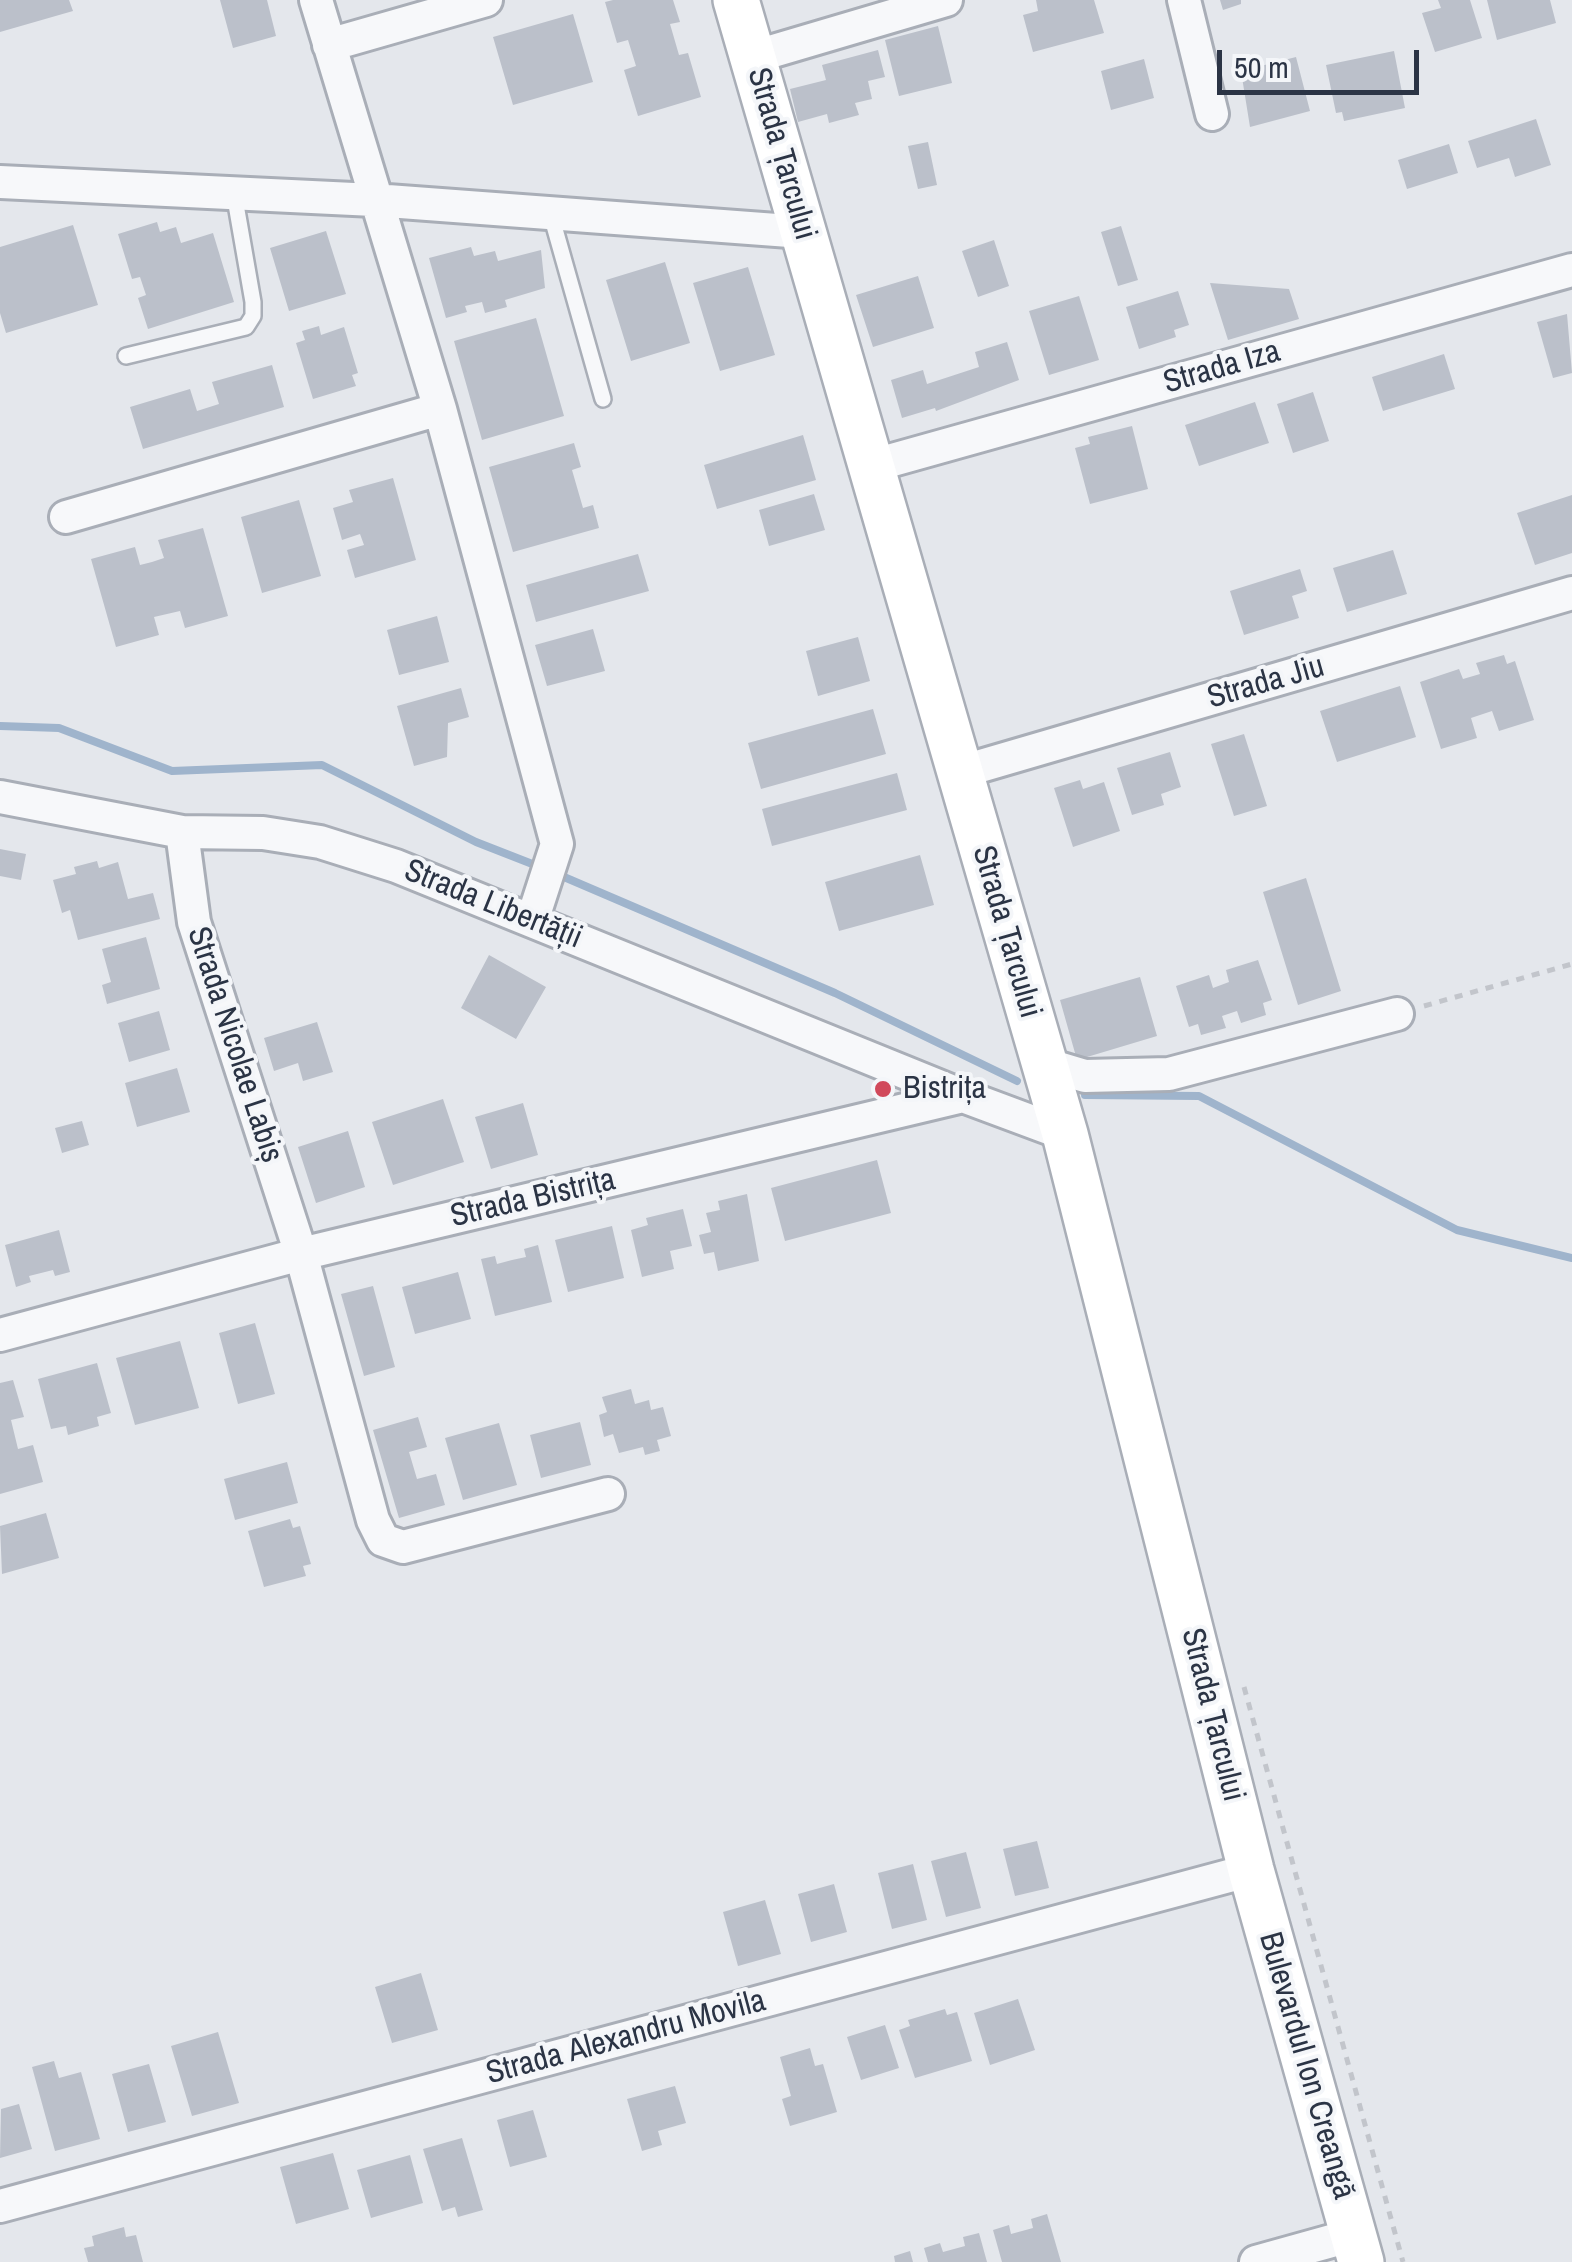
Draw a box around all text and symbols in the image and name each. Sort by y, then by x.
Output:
scale bar [1222,30,1424,92]
text: 50 m [1234,47,1289,87]
street label: Strada Țarcului [738,64,824,244]
street label: Strada Iza [1159,333,1285,403]
street label: Strada Jiu [1203,648,1329,718]
street label: Strada Țarcului [963,842,1049,1022]
street label: Strada Libertății [399,852,587,958]
street label: Strada Nicolae Labiș [178,923,290,1167]
place label: Bistrița [903,1070,986,1108]
marker: Bistrița [872,1078,894,1100]
street label: Strada Bistrița [447,1161,619,1237]
street label: Strada Țarcului [1172,1624,1252,1806]
street label: Bulevardul Ion Creangă [1250,1928,1362,2204]
street label: Strada Alexandru Movila [482,1982,770,2094]

